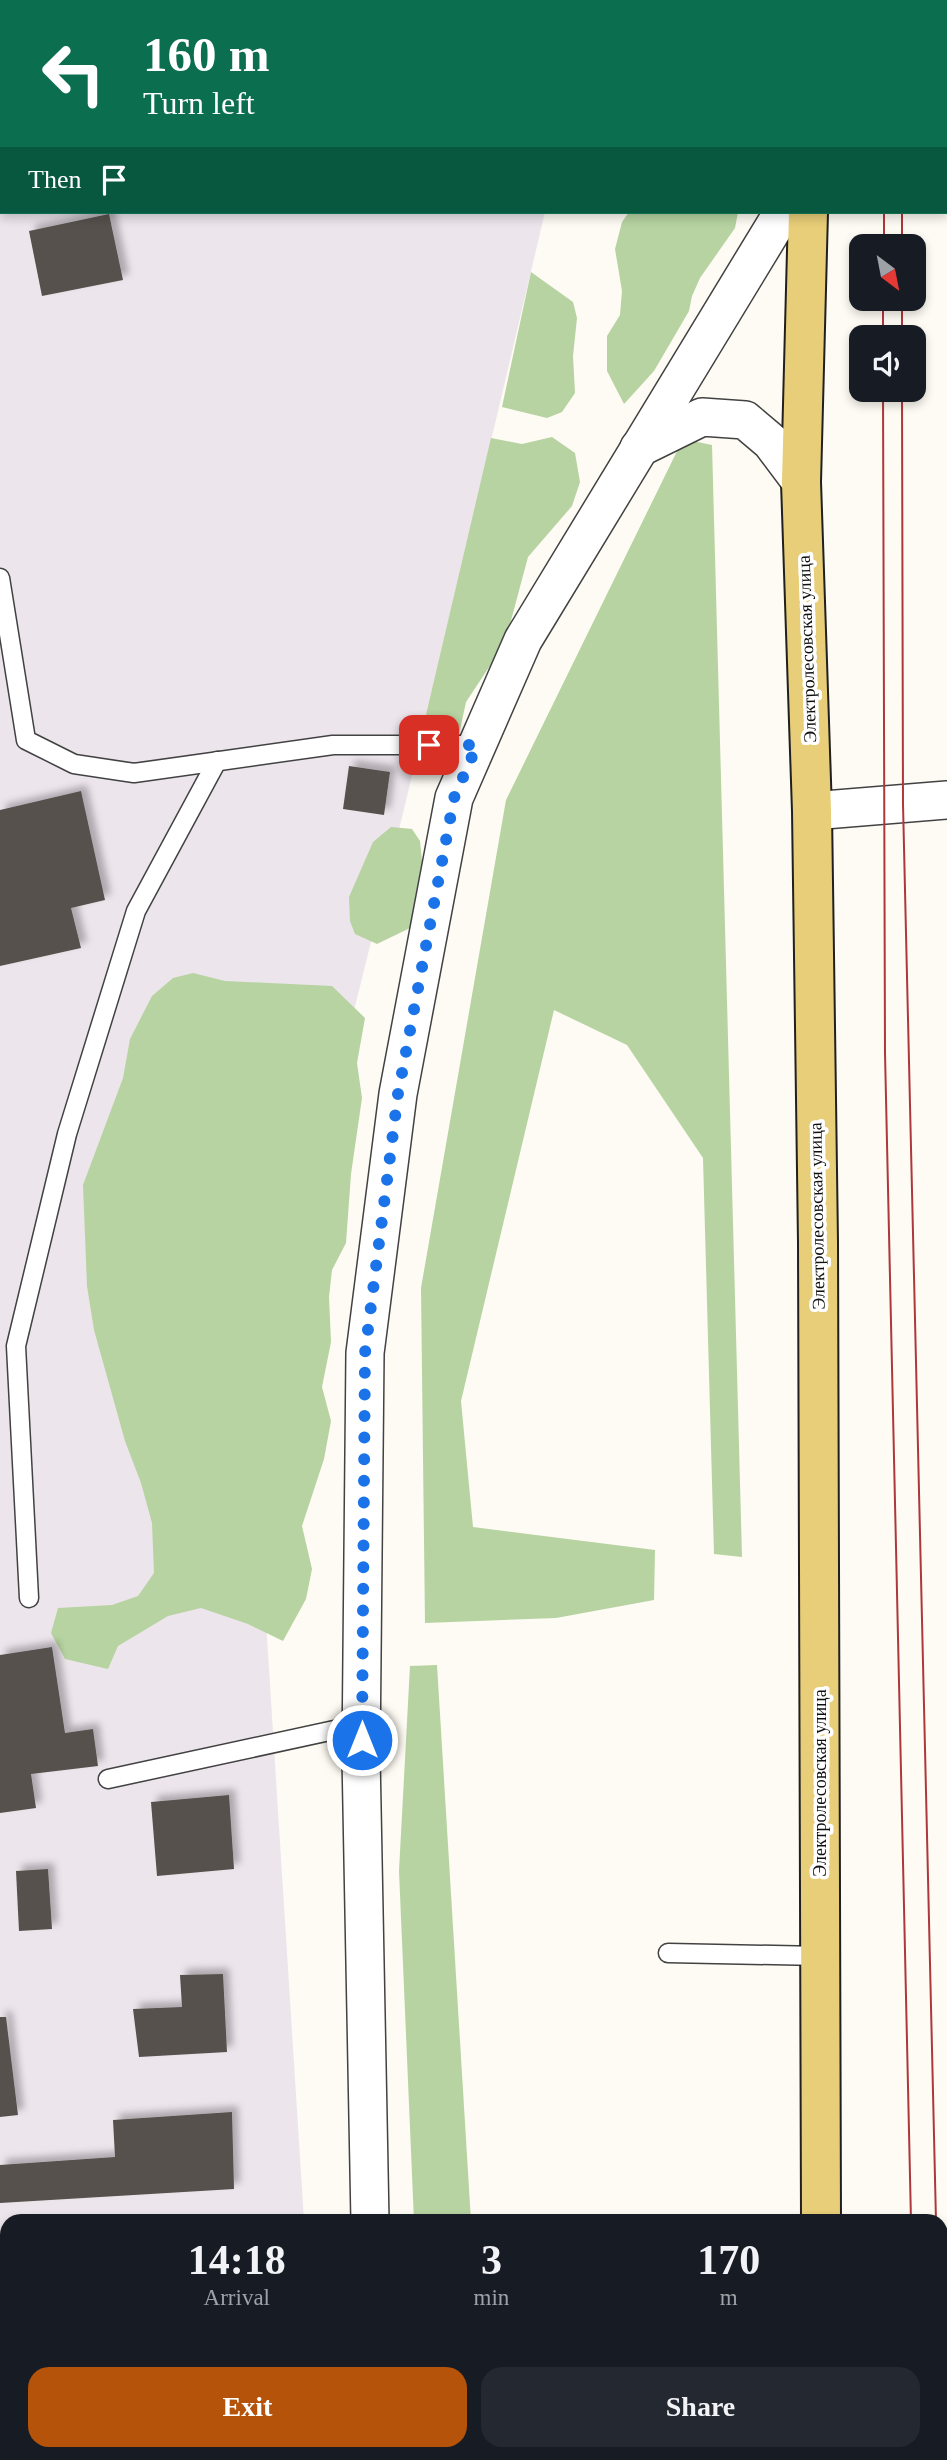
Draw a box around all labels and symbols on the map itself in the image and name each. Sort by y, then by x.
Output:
north arrow [849,234,926,312]
street label: Электролесовская улица [794,555,820,743]
pin [399,715,459,775]
street label: Электролесовская улица [805,1122,829,1310]
street label: Электролесовская улица [810,1689,830,1877]
position arrow [325,1703,399,1777]

